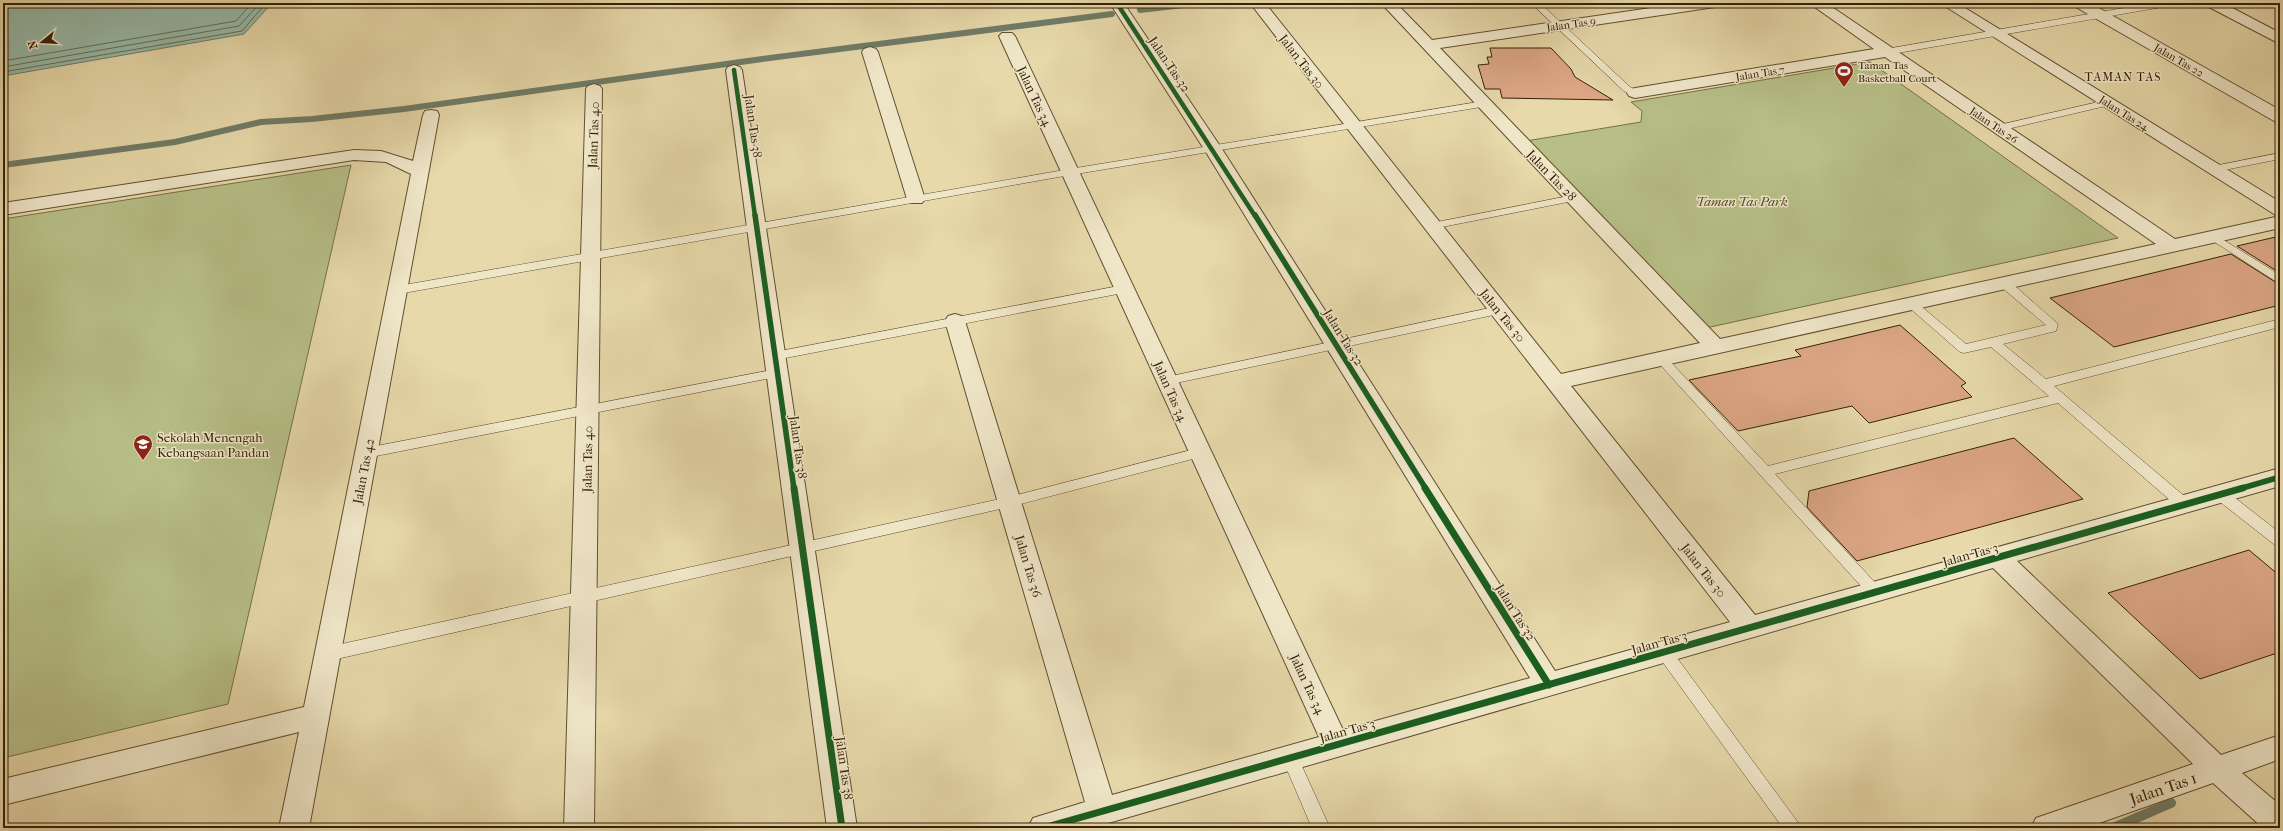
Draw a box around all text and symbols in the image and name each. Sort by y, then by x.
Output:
street label: Jalan Tas 9 [1545,15,1597,35]
north arrow [22,22,62,62]
street label: Jalan Tas 30 [1275,31,1327,91]
street label: Jalan Tas 32 [1145,33,1194,95]
text: N [25,38,40,51]
street label: Jalan Tas 22 [2151,41,2206,80]
place label: Taman Tas Basketball Court [1858,59,1936,85]
sports icon: Taman Tas Basketball Court [1833,60,1855,88]
street label: Jalan Tas 34 [1014,63,1055,129]
street label: Jalan Tas 7 [1734,63,1785,84]
district label: TAMAN TAS [2085,70,2161,84]
street label: Jalan Tas 38 [742,93,765,159]
street label: Jalan Tas 24 [2096,93,2151,134]
street label: Jalan Tas 40 [585,101,602,170]
street label: Jalan Tas 26 [1966,104,2020,146]
street label: Jalan Tas 28 [1523,146,1580,204]
park label: Taman Tas Park [1696,194,1788,209]
street label: Jalan Tas 30 [1476,285,1529,345]
street label: Jalan Tas 32 [1320,305,1367,369]
street label: Jalan Tas 34 [1150,358,1191,424]
street label: Jalan Tas 38 [787,414,810,480]
street label: Jalan Tas 40 [579,426,596,493]
place label: Sekolah Menengah Kebangsaan Pandan [157,430,269,460]
school or university icon: Sekolah Menengah Kebangsaan Pandan [132,433,154,461]
street label: Jalan Tas 42 [350,437,377,506]
street label: Jalan Tas 36 [1012,532,1045,600]
street label: Jalan Tas 3 [1940,539,2000,570]
street label: Jalan Tas 30 [1677,540,1729,600]
street label: Jalan Tas 32 [1492,580,1539,644]
street label: Jalan Tas 3 [1629,627,1689,658]
street label: Jalan Tas 34 [1287,651,1328,717]
street label: Jalan Tas 3 [1317,715,1377,746]
street label: Jalan Tas 38 [833,735,856,801]
street label: Jalan Tas 1 [2125,768,2199,809]

